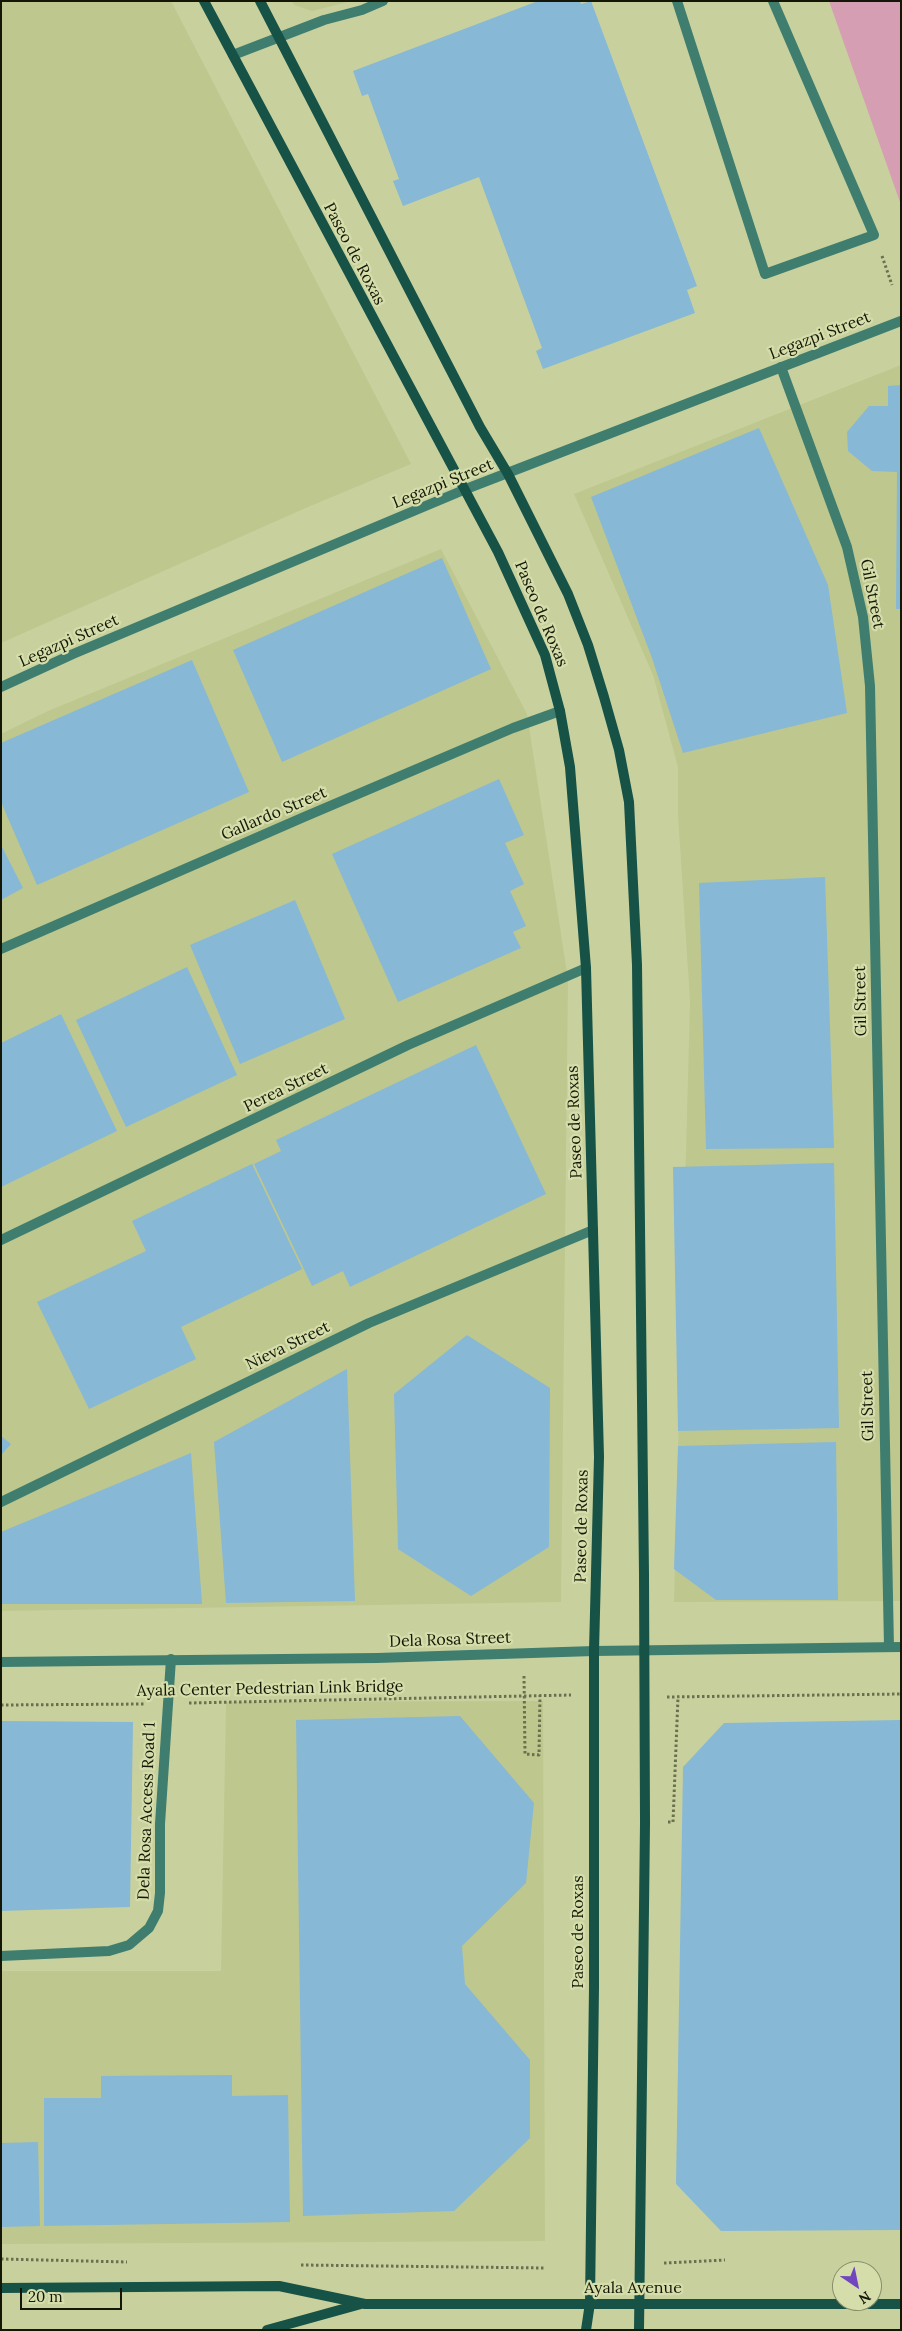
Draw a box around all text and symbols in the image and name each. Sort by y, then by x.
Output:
street label: Paseo de Roxas [319,200,389,308]
street label: Legazpi Street [767,308,873,364]
street label: Legazpi Street [390,455,496,513]
street label: Paseo de Roxas [510,558,572,670]
street label: Gil Street [856,558,888,630]
street label: Legazpi Street [16,611,122,671]
street label: Gallardo Street [218,783,330,845]
street label: Gil Street [851,966,871,1036]
street label: Perea Street [241,1059,331,1117]
street label: Paseo de Roxas [563,1065,587,1179]
street label: Nieva Street [243,1317,333,1375]
street label: Gil Street [858,1371,878,1441]
street label: Paseo de Roxas [571,1469,593,1583]
street label: Dela Rosa Street [389,1628,511,1652]
street label: Ayala Center Pedestrian Link Bridge [136,1677,404,1701]
street label: Dela Rosa Access Road 1 [134,1722,160,1900]
street label: Paseo de Roxas [568,1875,588,1989]
north arrow [832,2261,882,2311]
scale bar [22,2278,125,2310]
street label: Ayala Avenue [584,2278,682,2298]
text: 20 m [28,2287,63,2306]
text: N [855,2287,874,2308]

